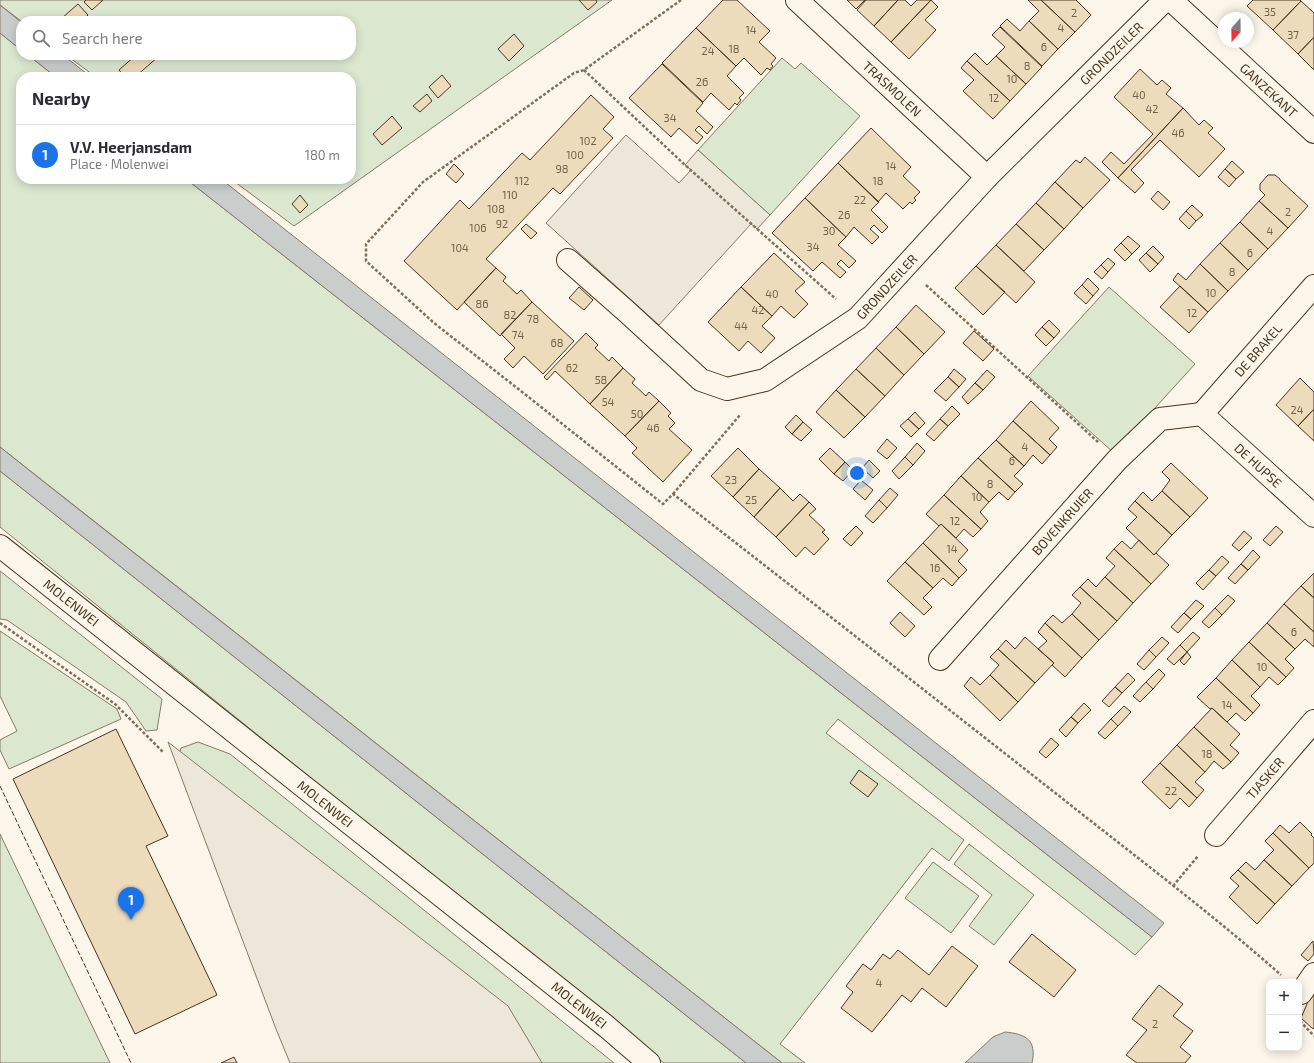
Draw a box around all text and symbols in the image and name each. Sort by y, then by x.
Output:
house number: 35 [1264,5,1276,18]
house number: 2 [1071,6,1077,19]
north arrow [1218,12,1254,48]
search box [16,16,356,60]
street label: GRONDZEILER [1076,18,1146,88]
house number: 4 [1058,21,1065,34]
house number: 14 [745,23,757,36]
icon: search [30,27,52,49]
house number: 37 [1287,28,1299,41]
text: Search here [62,29,143,47]
house number: 6 [1041,40,1047,53]
house number: 18 [728,42,740,55]
house number: 24 [702,44,715,57]
street label: TRASMOLEN [860,57,925,120]
house number: 8 [1024,59,1030,72]
street label: GANZEKANT [1237,60,1301,121]
house number: 10 [1006,72,1018,85]
house number: 26 [696,75,708,88]
text: Nearby [32,88,90,108]
house number: 40 [1132,88,1146,101]
house number: 12 [989,91,999,104]
house number: 42 [1146,102,1158,115]
house number: 34 [664,111,677,124]
house number: 46 [1171,126,1185,139]
house number: 102 [579,134,597,147]
text: V.V. Heerjansdam [70,138,192,156]
text: 1 [42,147,48,163]
text: 180 m [305,147,340,163]
house number: 100 [566,148,584,161]
text: Place · Molenwei [70,156,169,172]
house number: 14 [885,159,897,172]
house number: 98 [556,162,568,175]
house number: 112 [515,174,529,187]
house number: 18 [872,174,884,187]
house number: 110 [502,188,518,201]
house number: 22 [854,193,866,206]
house number: 108 [487,202,505,215]
house number: 2 [1285,205,1291,218]
house number: 26 [838,208,850,221]
house number: 92 [496,217,508,230]
house number: 106 [469,221,487,234]
house number: 30 [823,224,835,237]
house number: 4 [1267,224,1274,237]
house number: 34 [807,240,820,253]
house number: 104 [451,241,469,254]
house number: 6 [1247,246,1253,259]
street label: GRONDZEILER [853,251,921,323]
house number: 8 [1229,265,1235,278]
house number: 10 [1205,286,1217,299]
house number: 40 [765,287,779,300]
house number: 86 [476,297,488,310]
house number: 42 [752,303,764,316]
house number: 12 [1187,306,1197,319]
house number: 82 [504,308,516,321]
house number: 78 [527,312,539,325]
house number: 44 [734,319,748,332]
street label: DE BRAKEL [1231,320,1285,380]
house number: 74 [512,328,524,341]
house number: 68 [551,336,563,349]
house number: 62 [566,361,578,374]
house number: 58 [595,373,607,386]
house number: 54 [602,395,615,408]
house number: 24 [1291,403,1304,416]
house number: 50 [631,407,643,420]
house number: 46 [646,421,660,434]
house number: 4 [1022,440,1029,453]
street label: DE HUPSE [1231,440,1285,491]
house number: 6 [1009,454,1015,467]
your location [847,463,867,483]
house number: 23 [725,473,737,486]
house number: 8 [987,477,993,490]
street label: BOVENKRUIER [1028,485,1096,558]
house number: 10 [971,490,983,503]
house number: 25 [745,493,757,506]
house number: 12 [950,514,960,527]
house number: 14 [946,542,958,555]
house number: 16 [930,561,940,574]
street label: MOLENWEI [40,576,102,629]
house number: 6 [1291,625,1297,638]
house number: 10 [1256,660,1268,673]
house number: 14 [1221,698,1233,711]
house number: 18 [1201,747,1213,760]
street label: TJASKER [1243,754,1287,802]
street label: MOLENWEI [294,777,356,831]
house number: 22 [1165,784,1177,797]
pin: 1 [118,887,144,920]
house number: 4 [876,976,883,989]
street label: MOLENWEI [548,978,610,1032]
map controls [1266,979,1302,1051]
button: + [1266,979,1302,1015]
button: − [1266,1015,1302,1051]
house number: 2 [1152,1017,1158,1030]

